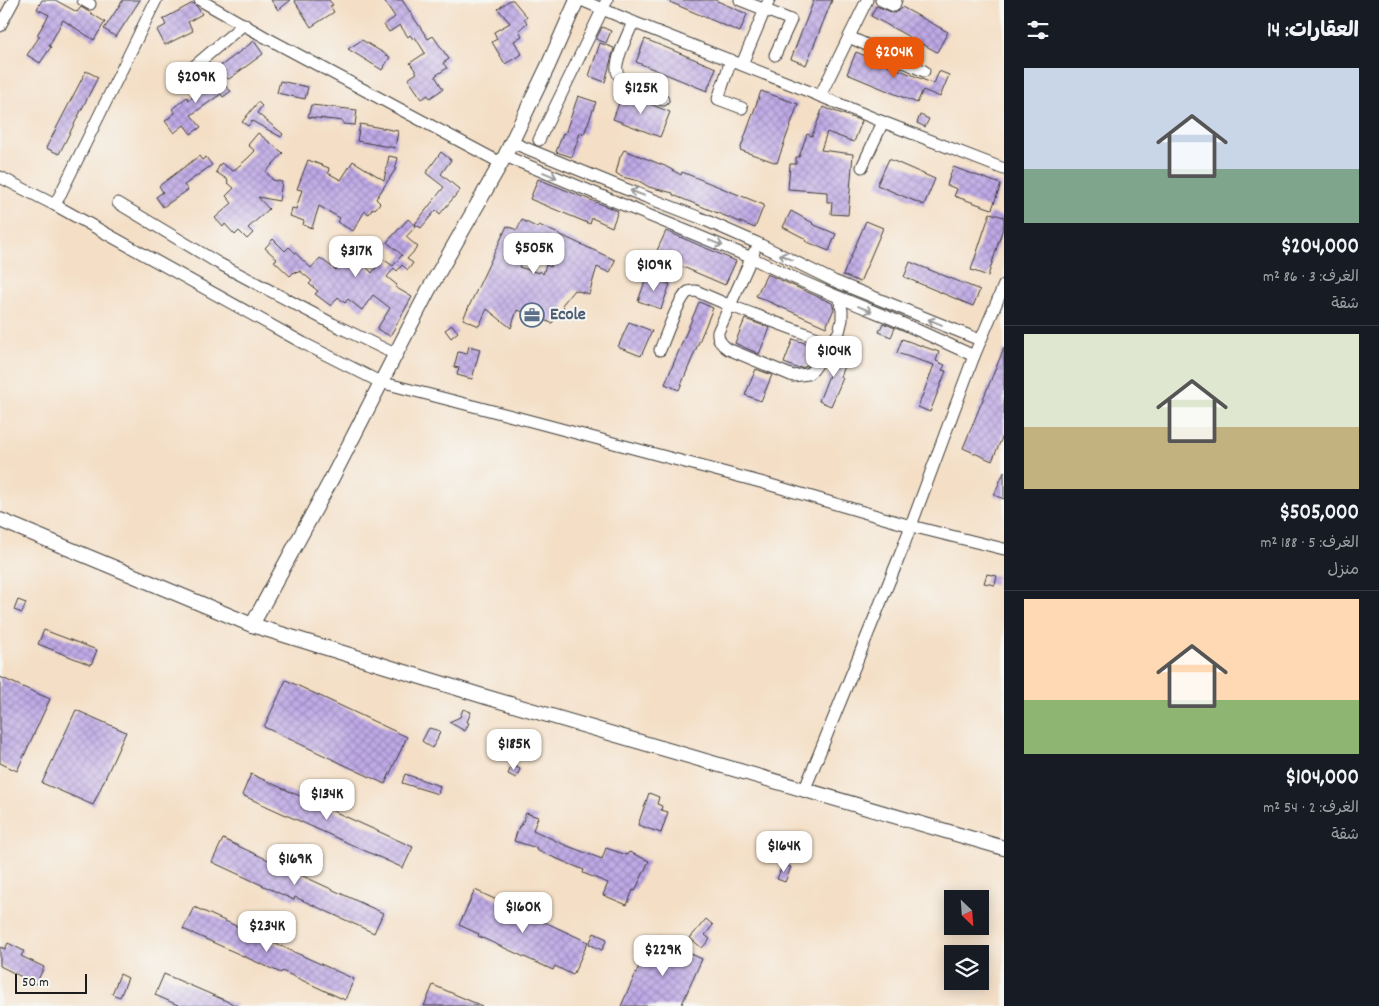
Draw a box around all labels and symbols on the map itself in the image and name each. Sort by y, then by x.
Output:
pin: $204K [859,36,929,79]
pin: $209K [161,62,231,104]
pin: $125K [606,72,676,115]
one-way arrow [542,171,557,180]
one-way arrow [630,188,645,197]
pin: $505K [499,232,569,275]
pin: $317K [321,236,391,278]
one-way arrow [708,239,723,249]
pin: $109K [619,250,689,292]
one-way arrow [779,252,794,262]
office icon: Ecole [519,302,545,328]
place label: Ecole [550,303,586,328]
one-way arrow [857,304,872,314]
one-way arrow [928,317,943,327]
pin: $104K [799,336,869,378]
pin: $185K [479,728,549,771]
pin: $134K [292,778,362,821]
pin: $164K [749,830,819,873]
pin: $169K [260,844,330,886]
north arrow [944,890,989,935]
pin: $160K [488,892,558,934]
pin: $234K [232,910,302,953]
pin: $229K [628,934,698,977]
scale bar [15,971,88,994]

